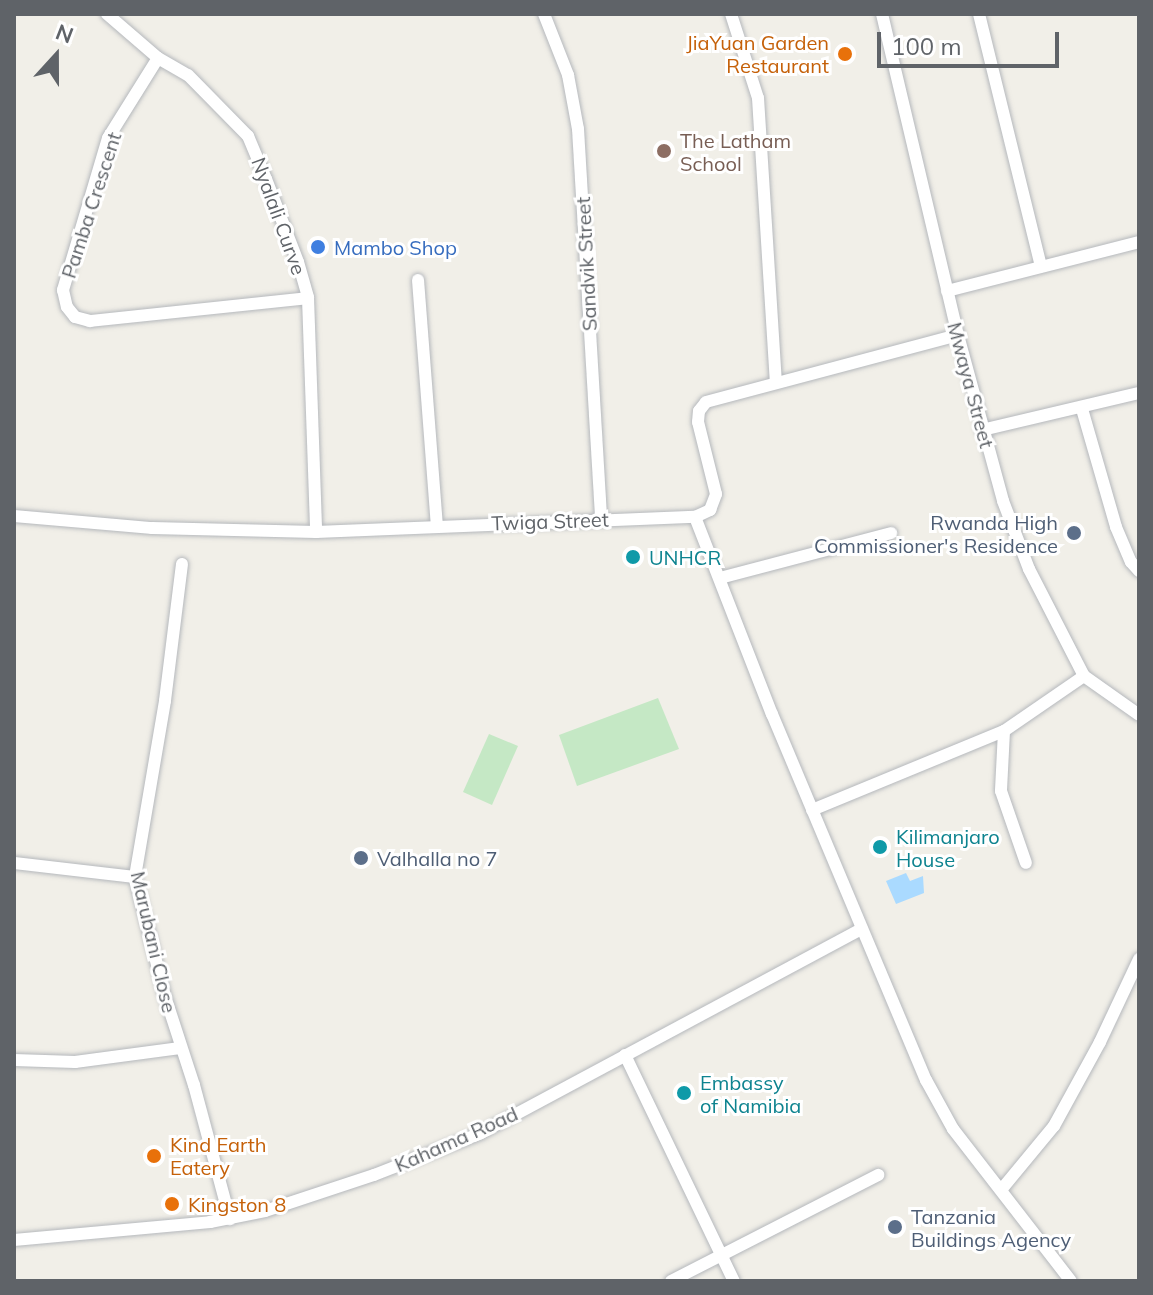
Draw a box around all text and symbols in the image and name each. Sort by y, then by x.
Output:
north arrow [16,16,96,96]
scale bar [881,16,1063,66]
text: N [52,18,77,50]
place label: JiaYuan Garden Restaurant [686,30,829,77]
text: 100 m [891,31,962,61]
marker: JiaYuan Garden Restaurant [836,45,854,63]
place label: The Latham School [680,128,791,175]
street label: Pamba Crescent [56,129,126,281]
marker: The Latham School [655,142,673,160]
street label: Nyalali Curve [247,154,311,278]
street label: Sandvik Street [570,196,602,332]
place label: Mambo Shop [334,235,457,259]
marker: Mambo Shop [309,238,327,256]
street label: Mwaya Street [943,320,999,450]
street label: Twiga Street [491,507,609,535]
place label: Rwanda High Commissioner's Residence [814,510,1058,557]
marker: Rwanda High Commissioner's Residence [1065,524,1083,542]
place label: UNHCR [649,545,721,569]
marker: UNHCR [624,548,642,566]
place label: Kilimanjaro House [896,824,1000,871]
marker: Kilimanjaro House [871,838,889,856]
place label: Valhalla no 7 [377,846,497,870]
marker: Valhalla no 7 [352,849,370,867]
street label: Marubani Close [126,869,182,1015]
place label: Embassy of Namibia [700,1070,801,1117]
marker: Embassy of Namibia [675,1084,693,1102]
street label: Kahama Road [391,1101,521,1177]
place label: Kind Earth Eatery [170,1132,266,1179]
marker: Kind Earth Eatery [145,1147,163,1165]
place label: Kingston 8 [188,1192,286,1216]
marker: Kingston 8 [163,1195,181,1213]
place label: Tanzania Buildings Agency [911,1204,1071,1251]
marker: Tanzania Buildings Agency [886,1218,904,1236]

